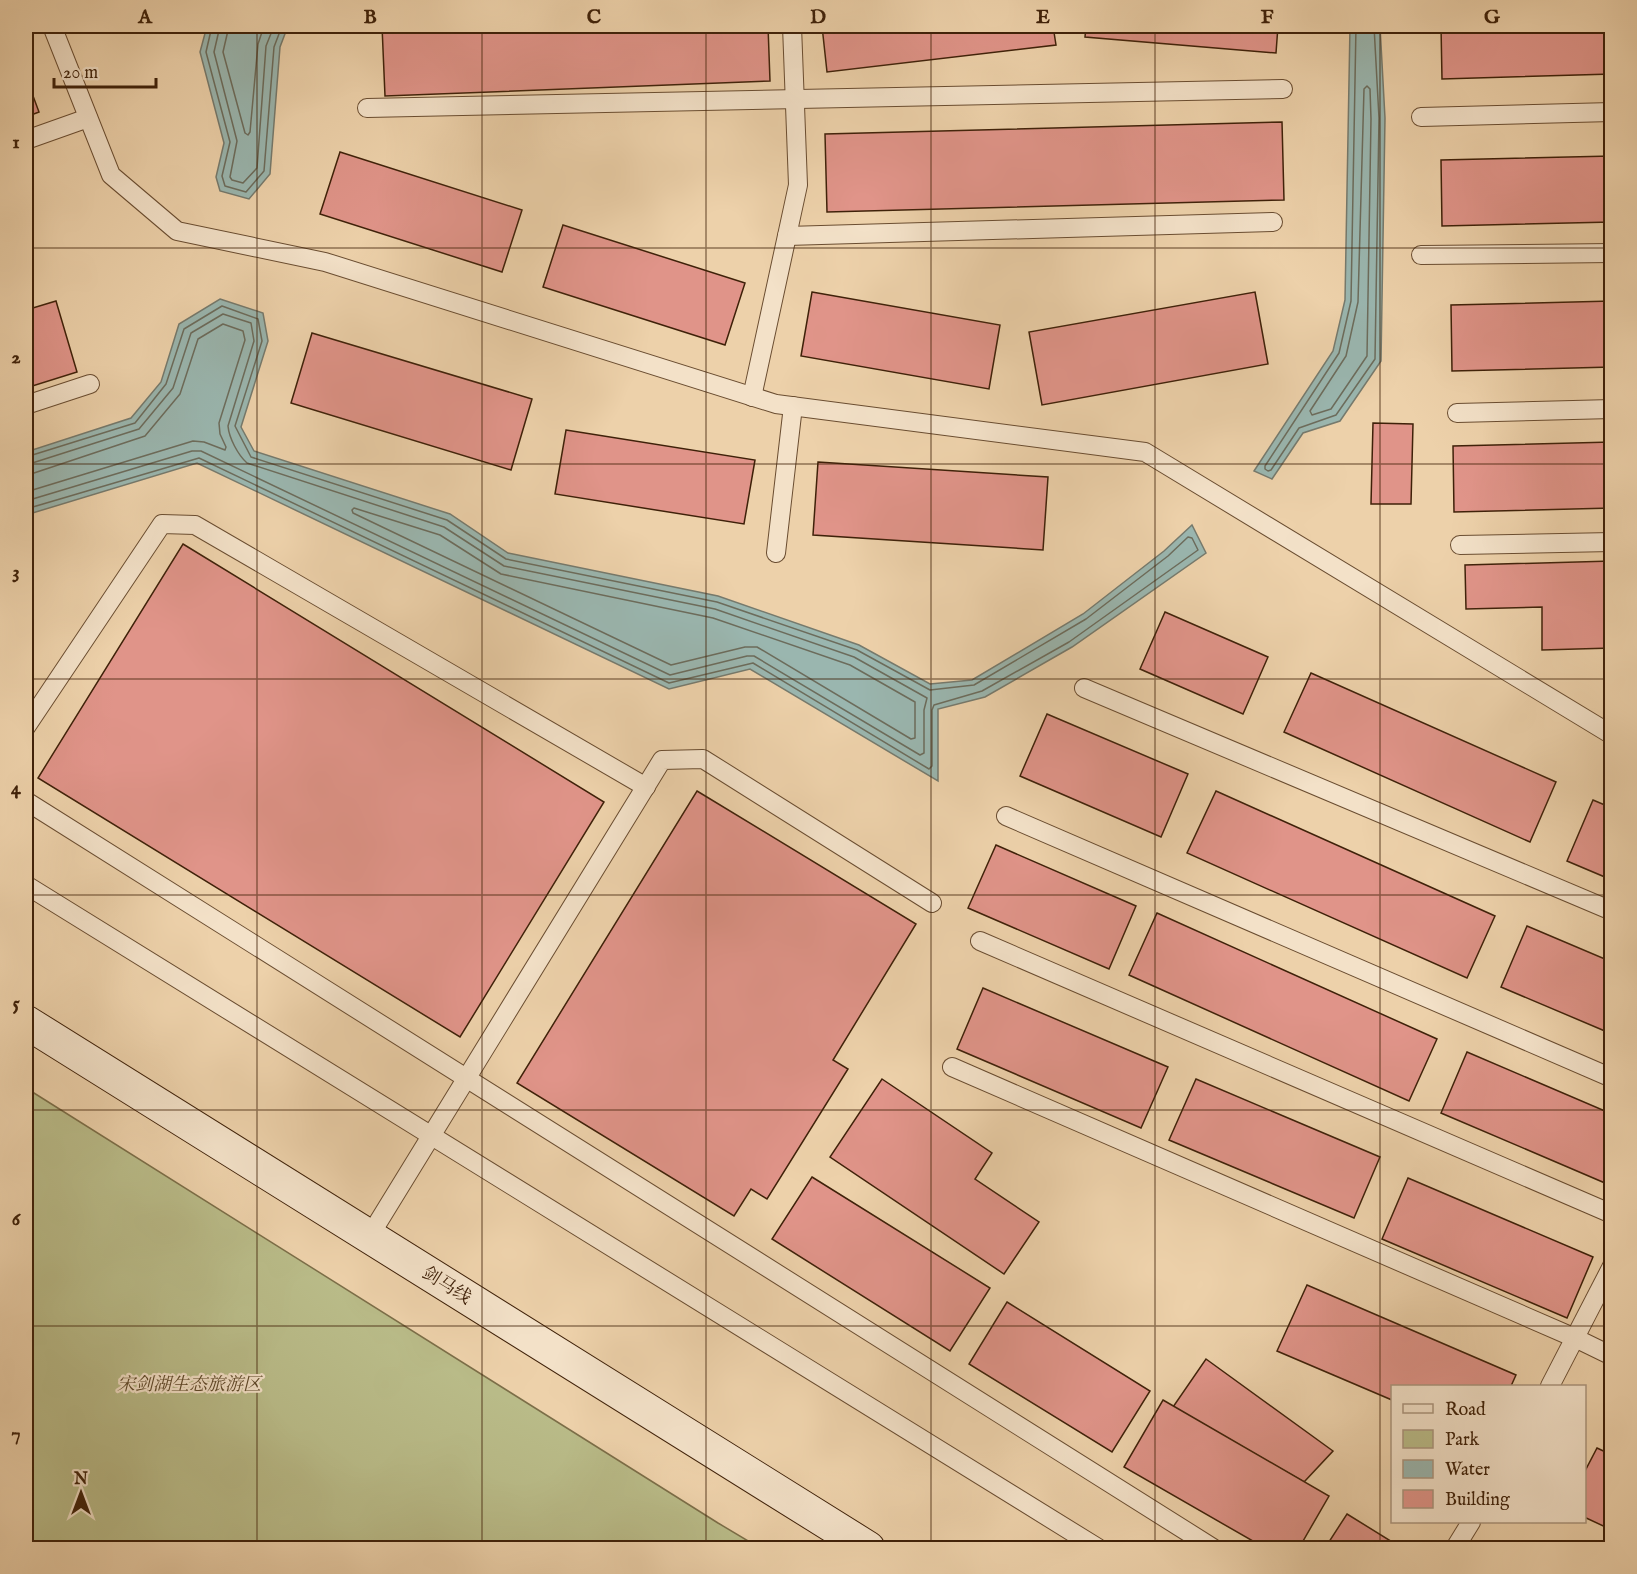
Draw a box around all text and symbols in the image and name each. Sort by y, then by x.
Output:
text: A [137,5,153,30]
text: B [363,5,377,30]
text: C [587,5,601,30]
text: D [810,5,826,30]
text: E [1036,5,1050,30]
text: F [1261,5,1274,30]
text: G [1484,5,1501,30]
scale bar [54,51,156,89]
text: 20 m [63,62,98,85]
text: 1 [12,130,20,155]
text: 2 [11,345,21,370]
text: 3 [12,560,20,585]
text: 4 [11,776,22,801]
text: 5 [12,991,20,1016]
text: 6 [12,1207,22,1232]
street label: 剑马线 [417,1262,475,1310]
park label: 宋剑湖生态旅游区 [117,1374,263,1397]
legend [1391,1385,1586,1523]
text: Road [1445,1399,1486,1422]
text: 7 [11,1422,21,1447]
text: Park [1445,1429,1480,1452]
text: Water [1445,1459,1490,1482]
north arrow [51,1463,111,1523]
text: N [73,1470,88,1490]
text: Building [1445,1489,1510,1512]

